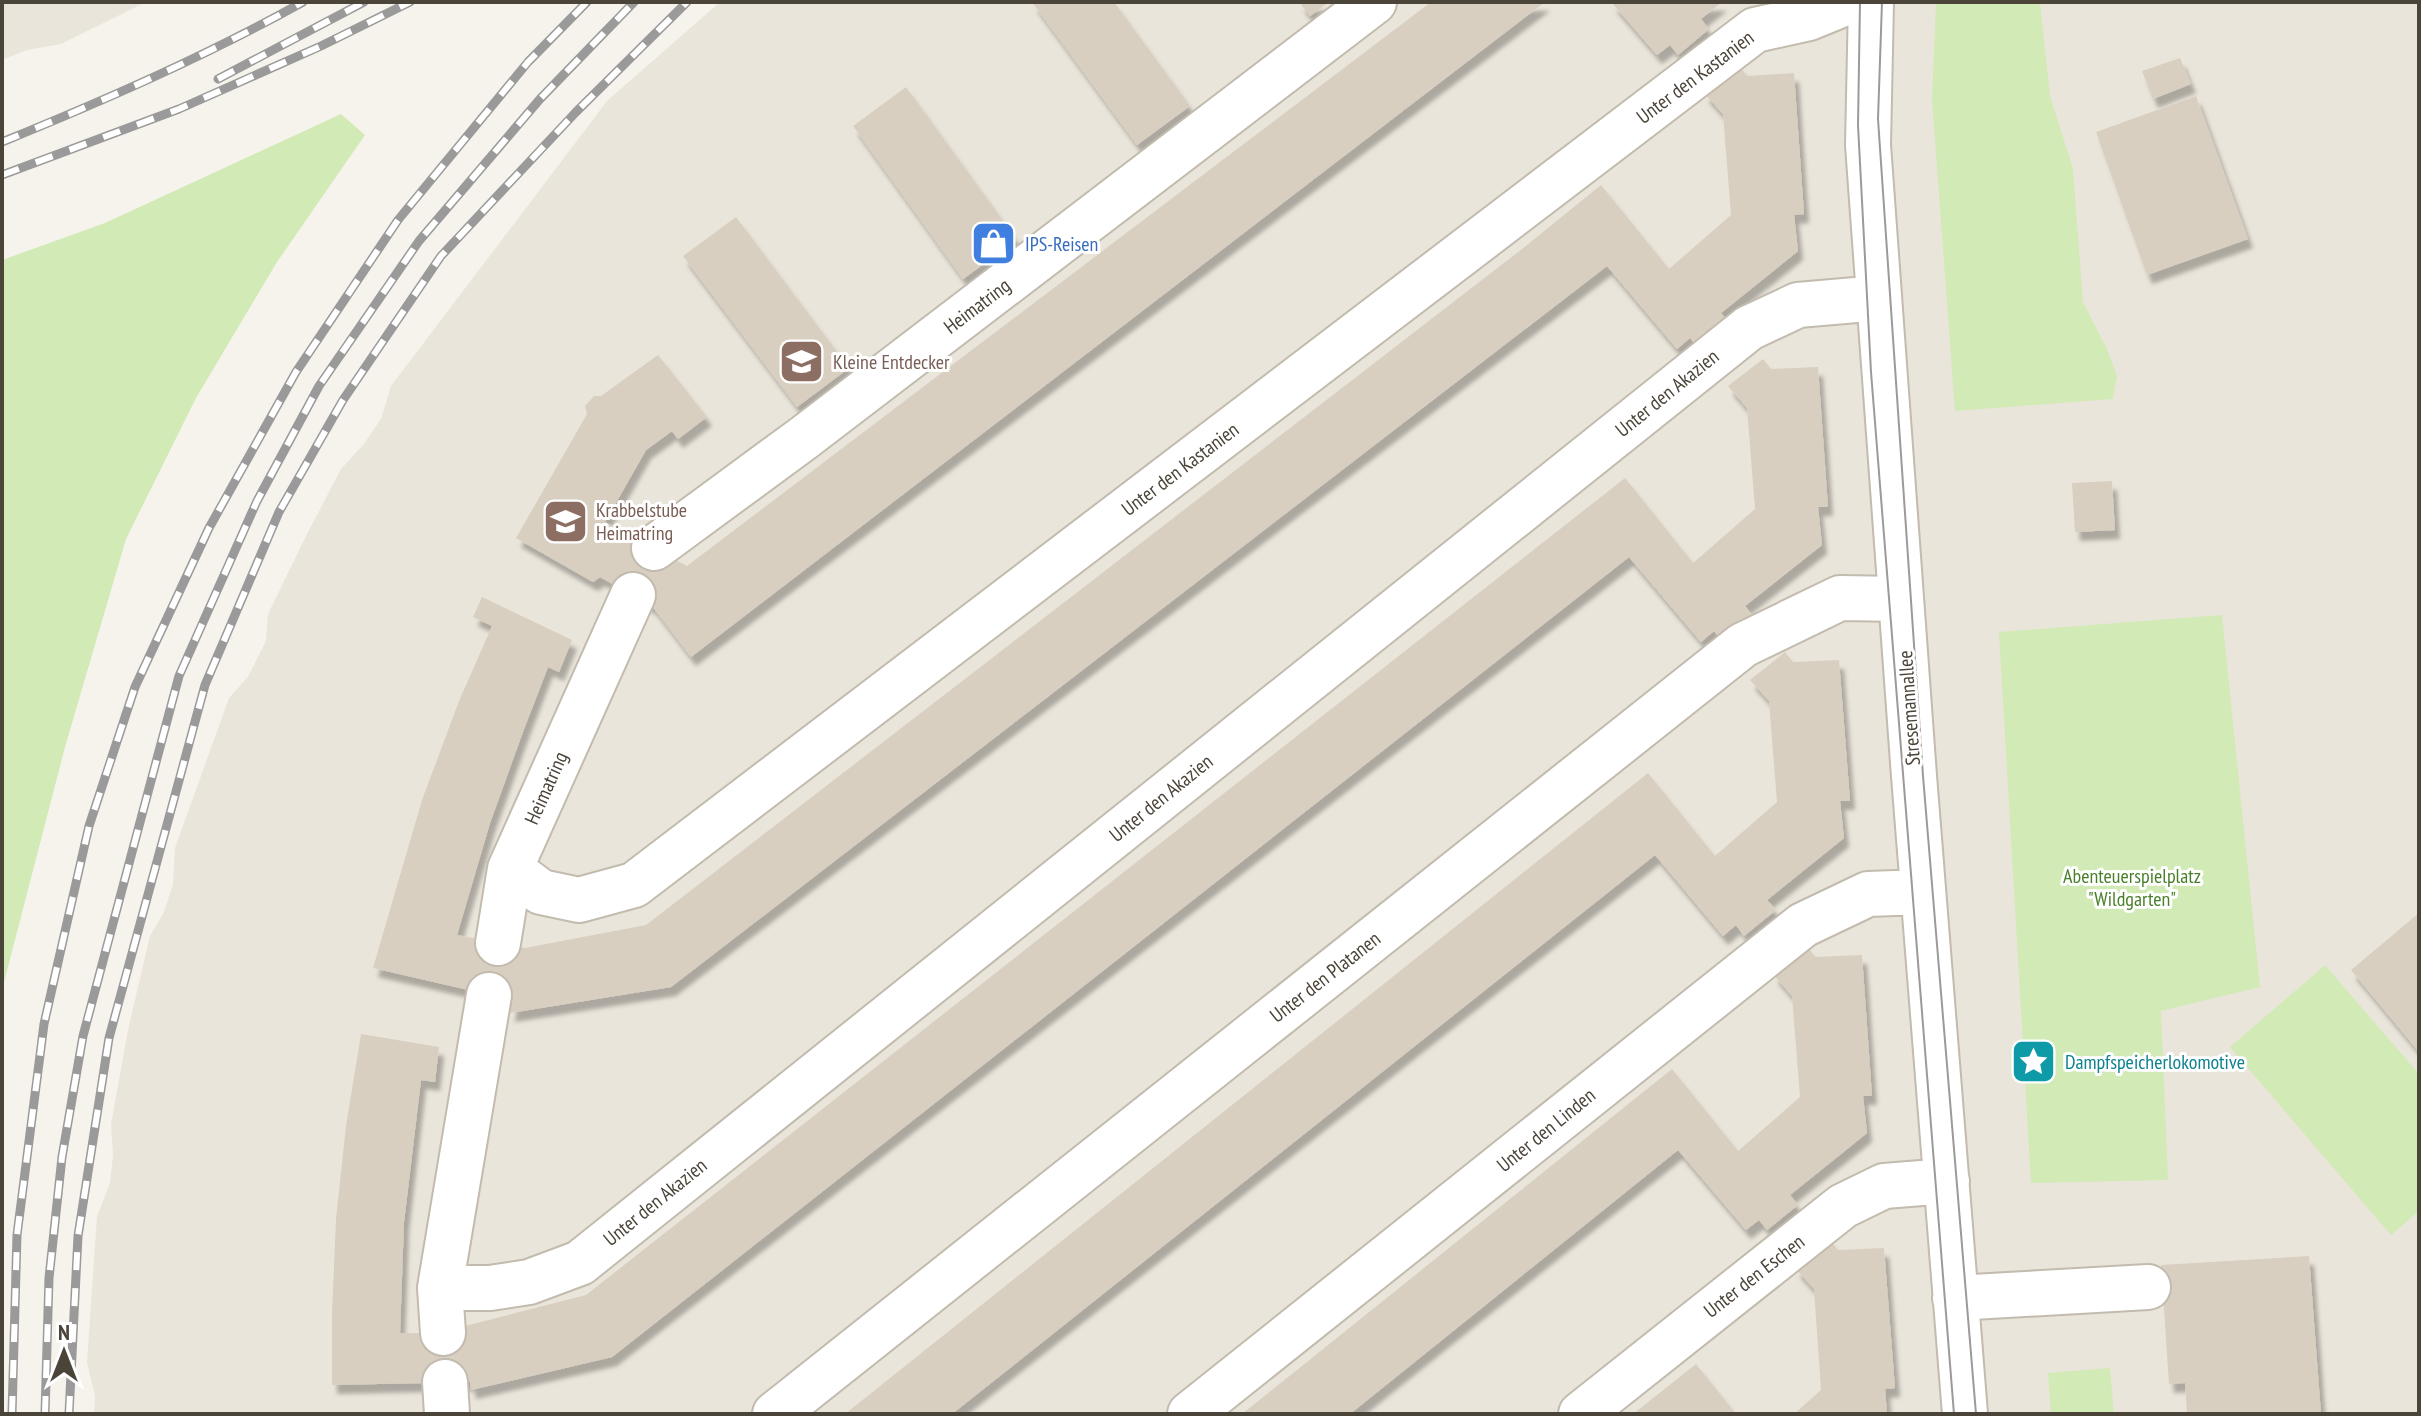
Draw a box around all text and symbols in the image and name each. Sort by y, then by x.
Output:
street label: Unter den Kastanien [1631,24,1759,130]
shop icon: IPS-Reisen [970,220,1018,268]
place label: IPS-Reisen [1025,231,1098,257]
street label: Heimatring [938,272,1016,340]
school or university icon: Kleine Entdecker [778,338,826,386]
street label: Unter den Akazien [1610,343,1724,443]
place label: Kleine Entdecker [833,349,950,375]
street label: Unter den Kastanien [1116,416,1244,522]
place label: Krabbelstube Heimatring [596,497,687,546]
school or university icon: Krabbelstube Heimatring [541,498,589,546]
street label: Stresemannallee [1892,650,1926,766]
street label: Heimatring [518,747,574,829]
street label: Unter den Akazien [1104,748,1218,848]
park label: Abenteuerspielplatz "Wildgarten" [2063,863,2201,912]
street label: Unter den Platanen [1264,926,1386,1028]
place icon: Dampfspeicherlokomotive [2010,1038,2058,1086]
place label: Dampfspeicherlokomotive [2065,1049,2245,1075]
street label: Unter den Linden [1491,1082,1601,1178]
street label: Unter den Akazien [598,1152,712,1252]
street label: Unter den Eschen [1698,1229,1810,1323]
north arrow [24,1312,104,1392]
text: N [58,1318,70,1346]

